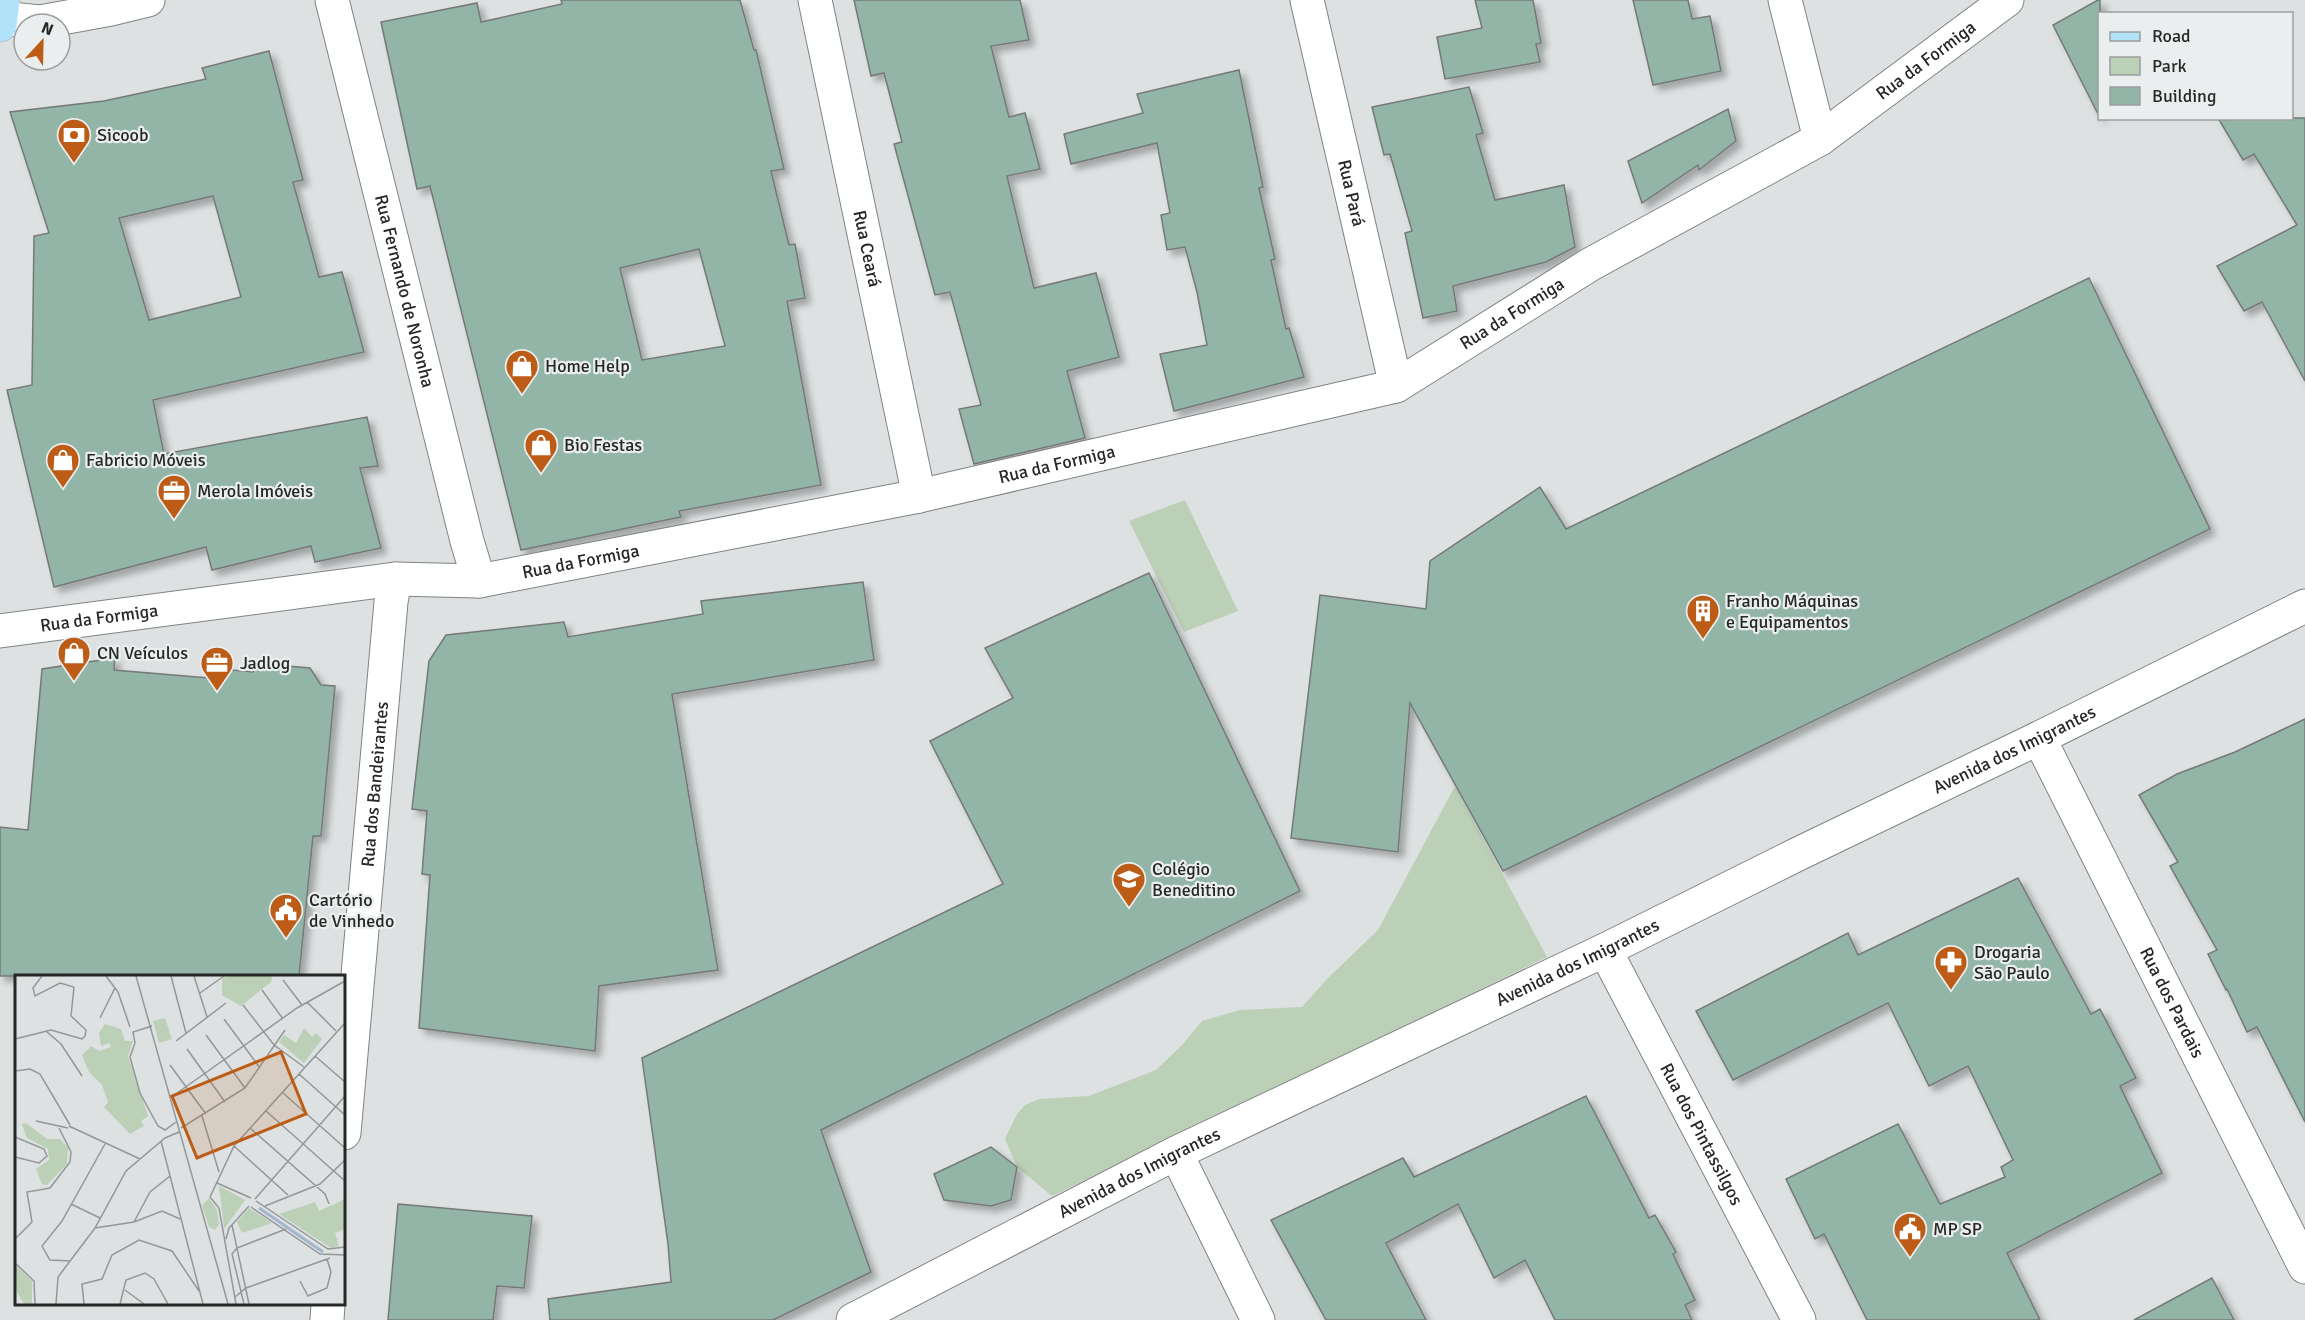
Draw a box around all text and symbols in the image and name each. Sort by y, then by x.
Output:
north arrow [12,12,72,72]
legend [2098,12,2293,120]
street label: Rua da Formiga [1872,16,1980,105]
text: N [38,18,56,40]
text: Road [2152,25,2191,47]
text: Park [2152,55,2187,77]
text: Building [2152,85,2216,107]
bank icon: Sicoob [56,117,92,164]
place label: Sicoob [97,124,148,146]
street label: Rua Pará [1333,157,1370,229]
street label: Rua Fernando de Noronha [370,192,439,390]
street label: Rua Ceará [848,208,886,289]
street label: Rua da Formiga [1456,273,1568,354]
shop icon: Home Help [504,348,540,395]
place label: Home Help [545,355,630,377]
shop icon: Bio Festas [523,427,559,474]
place label: Bio Festas [564,434,642,456]
street label: Rua da Formiga [996,440,1117,488]
shop icon: Fabricio Móveis [45,442,81,489]
place label: Fabricio Móveis [86,449,206,471]
office icon: Merola Imóveis [156,473,192,520]
place label: Merola Imóveis [197,480,313,502]
street label: Rua da Formiga [520,539,641,583]
place label: Franho Máquinas e Equipamentos [1726,590,1858,633]
building icon: Franho Máquinas e Equipamentos [1685,593,1721,640]
street label: Rua da Formiga [39,599,159,637]
shop icon: CN Veículos [56,635,92,682]
place label: CN Veículos [97,642,188,664]
office icon: Jadlog [199,645,235,692]
place label: Jadlog [240,652,290,674]
street label: Rua dos Bandeirantes [357,701,393,868]
street label: Avenida dos Imigrantes [1929,701,2100,798]
place label: Colégio Beneditino [1152,858,1236,901]
school or university icon: Colégio Beneditino [1111,861,1147,908]
place label: Cartório de Vinhedo [309,889,394,932]
public building icon: Cartório de Vinhedo [268,892,304,939]
street label: Avenida dos Imigrantes [1492,914,1663,1011]
place label: Drogaria São Paulo [1974,941,2050,984]
street label: Rua dos Pardais [2135,943,2209,1062]
pharmacy icon: Drogaria São Paulo [1933,944,1969,991]
inset map [15,975,345,1305]
street label: Rua dos Pintassilgos [1655,1059,1748,1209]
street label: Avenida dos Imigrantes [1055,1123,1224,1223]
public building icon: MP SP [1892,1211,1928,1258]
place label: MP SP [1933,1218,1982,1240]

